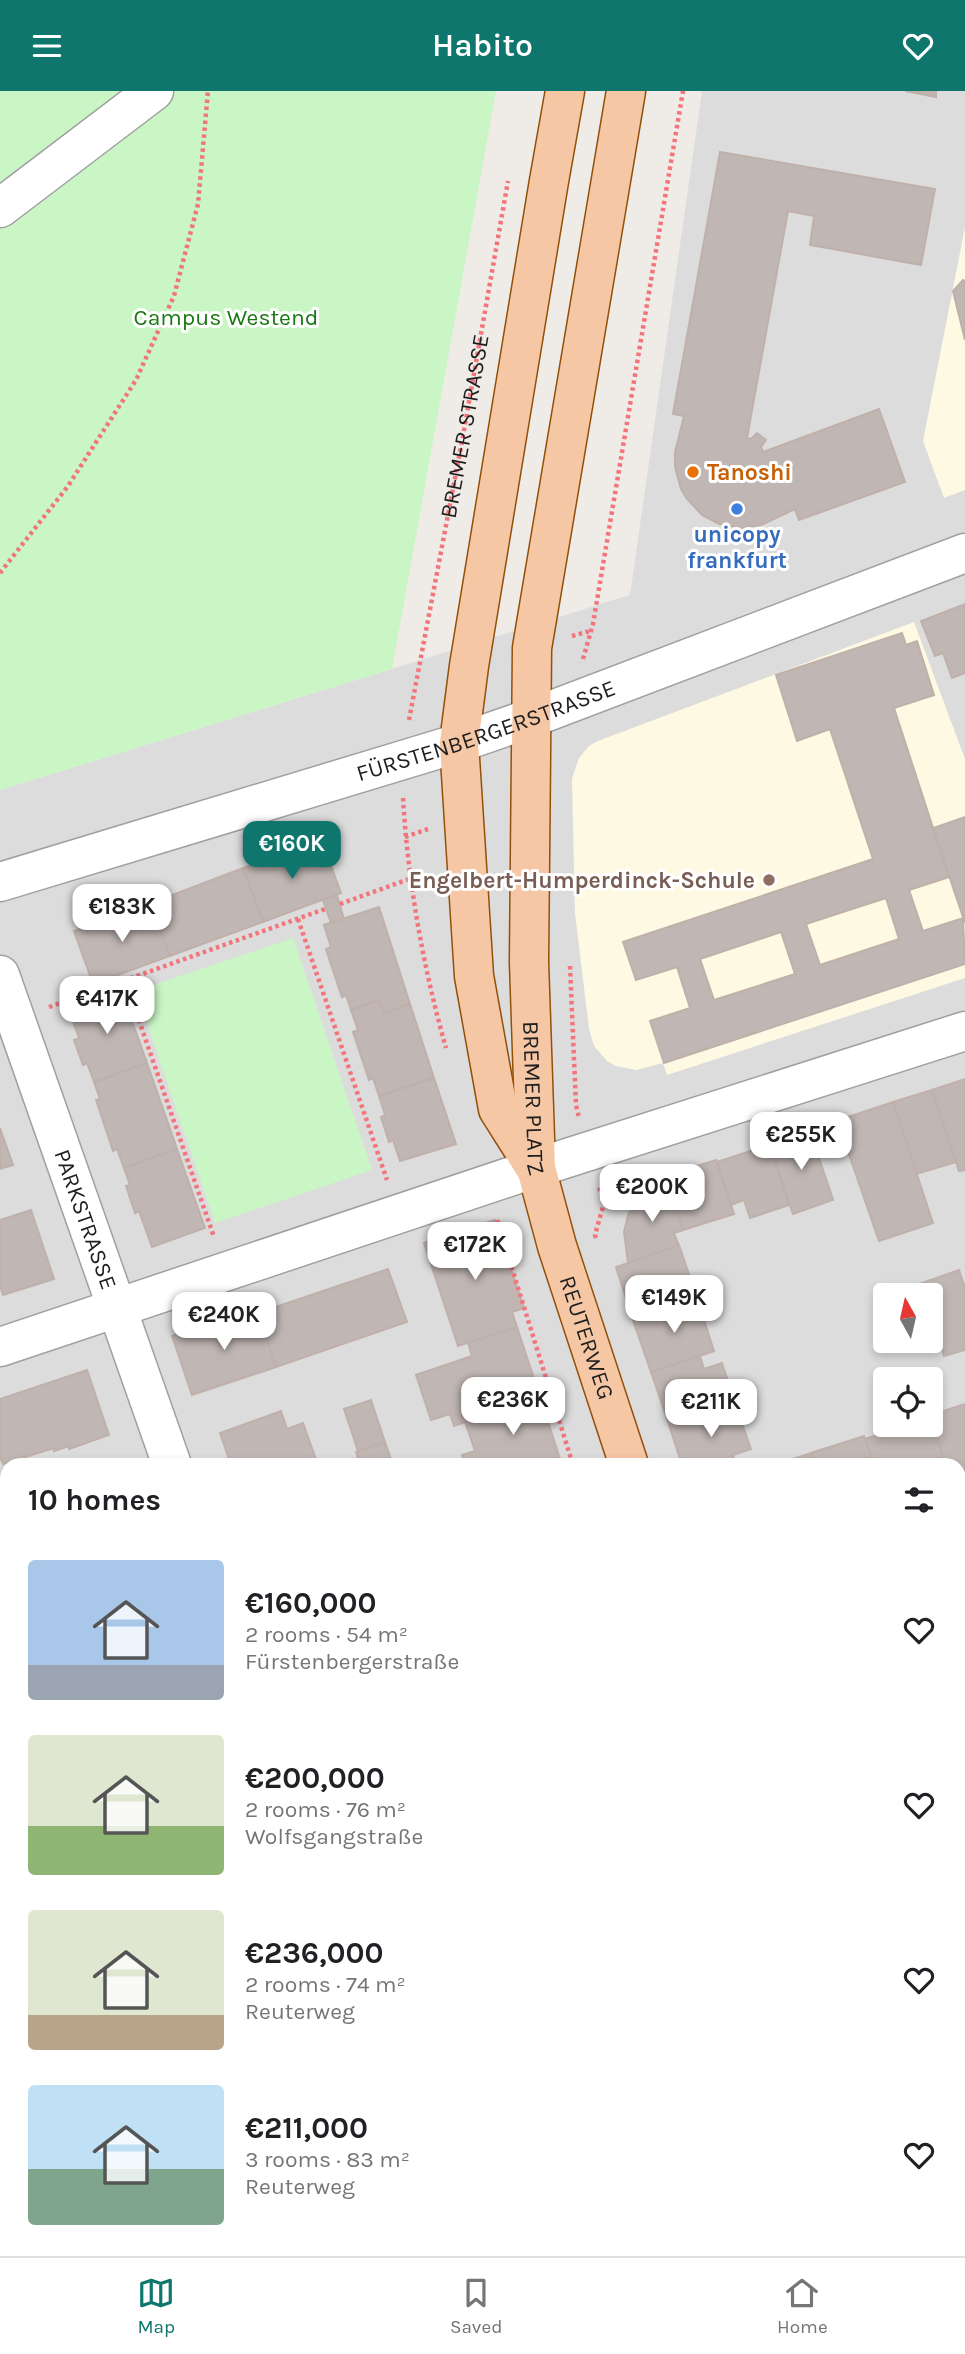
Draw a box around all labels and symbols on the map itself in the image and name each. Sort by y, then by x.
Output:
park label: Campus Westend [134,304,318,331]
street label: BREMER STRASSE [435,332,495,521]
place label: Tanoshi [707,459,792,486]
marker: Tanoshi [685,464,701,480]
marker: unicopy frankfurt [729,501,745,517]
place label: unicopy frankfurt [687,521,787,574]
street label: FÜRSTENBERGERSTRASSE [353,674,619,787]
pin: €160K [243,821,341,881]
place label: Engelbert-Humperdinck-Schule [409,867,755,894]
marker: Engelbert-Humperdinck-Schule [761,872,777,888]
pin: €183K [73,885,171,944]
pin: €417K [58,977,156,1036]
street label: BREMER PLATZ [517,1021,550,1178]
pin: €255K [752,1112,850,1172]
street label: PARKSTRASSE [48,1146,122,1293]
pin: €200K [603,1165,701,1224]
pin: €172K [426,1223,524,1282]
street label: REUTERWEG [554,1272,620,1403]
pin: €149K [625,1275,723,1335]
north arrow [873,1283,943,1353]
pin: €240K [175,1293,273,1352]
pin: €236K [464,1377,562,1437]
pin: €211K [662,1379,760,1439]

